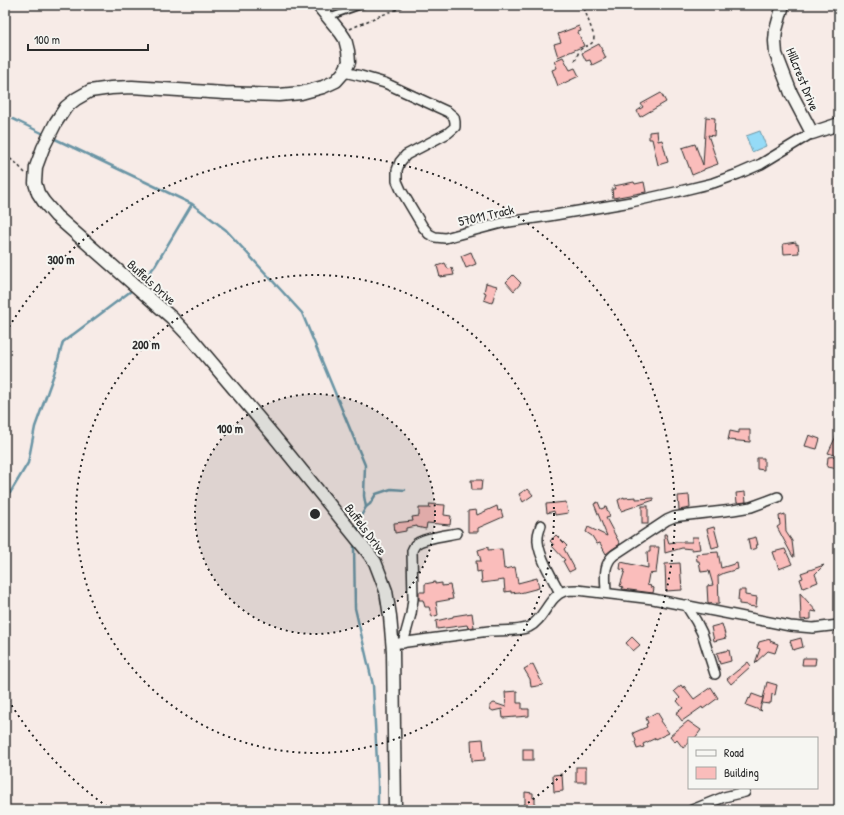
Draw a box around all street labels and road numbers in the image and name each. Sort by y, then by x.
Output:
street label: Hillcrest Drive [782,45,824,113]
street label: 57011 Track [456,200,516,230]
street label: Buffels Drive [124,255,180,309]
street label: Buffels Drive [341,500,391,558]

